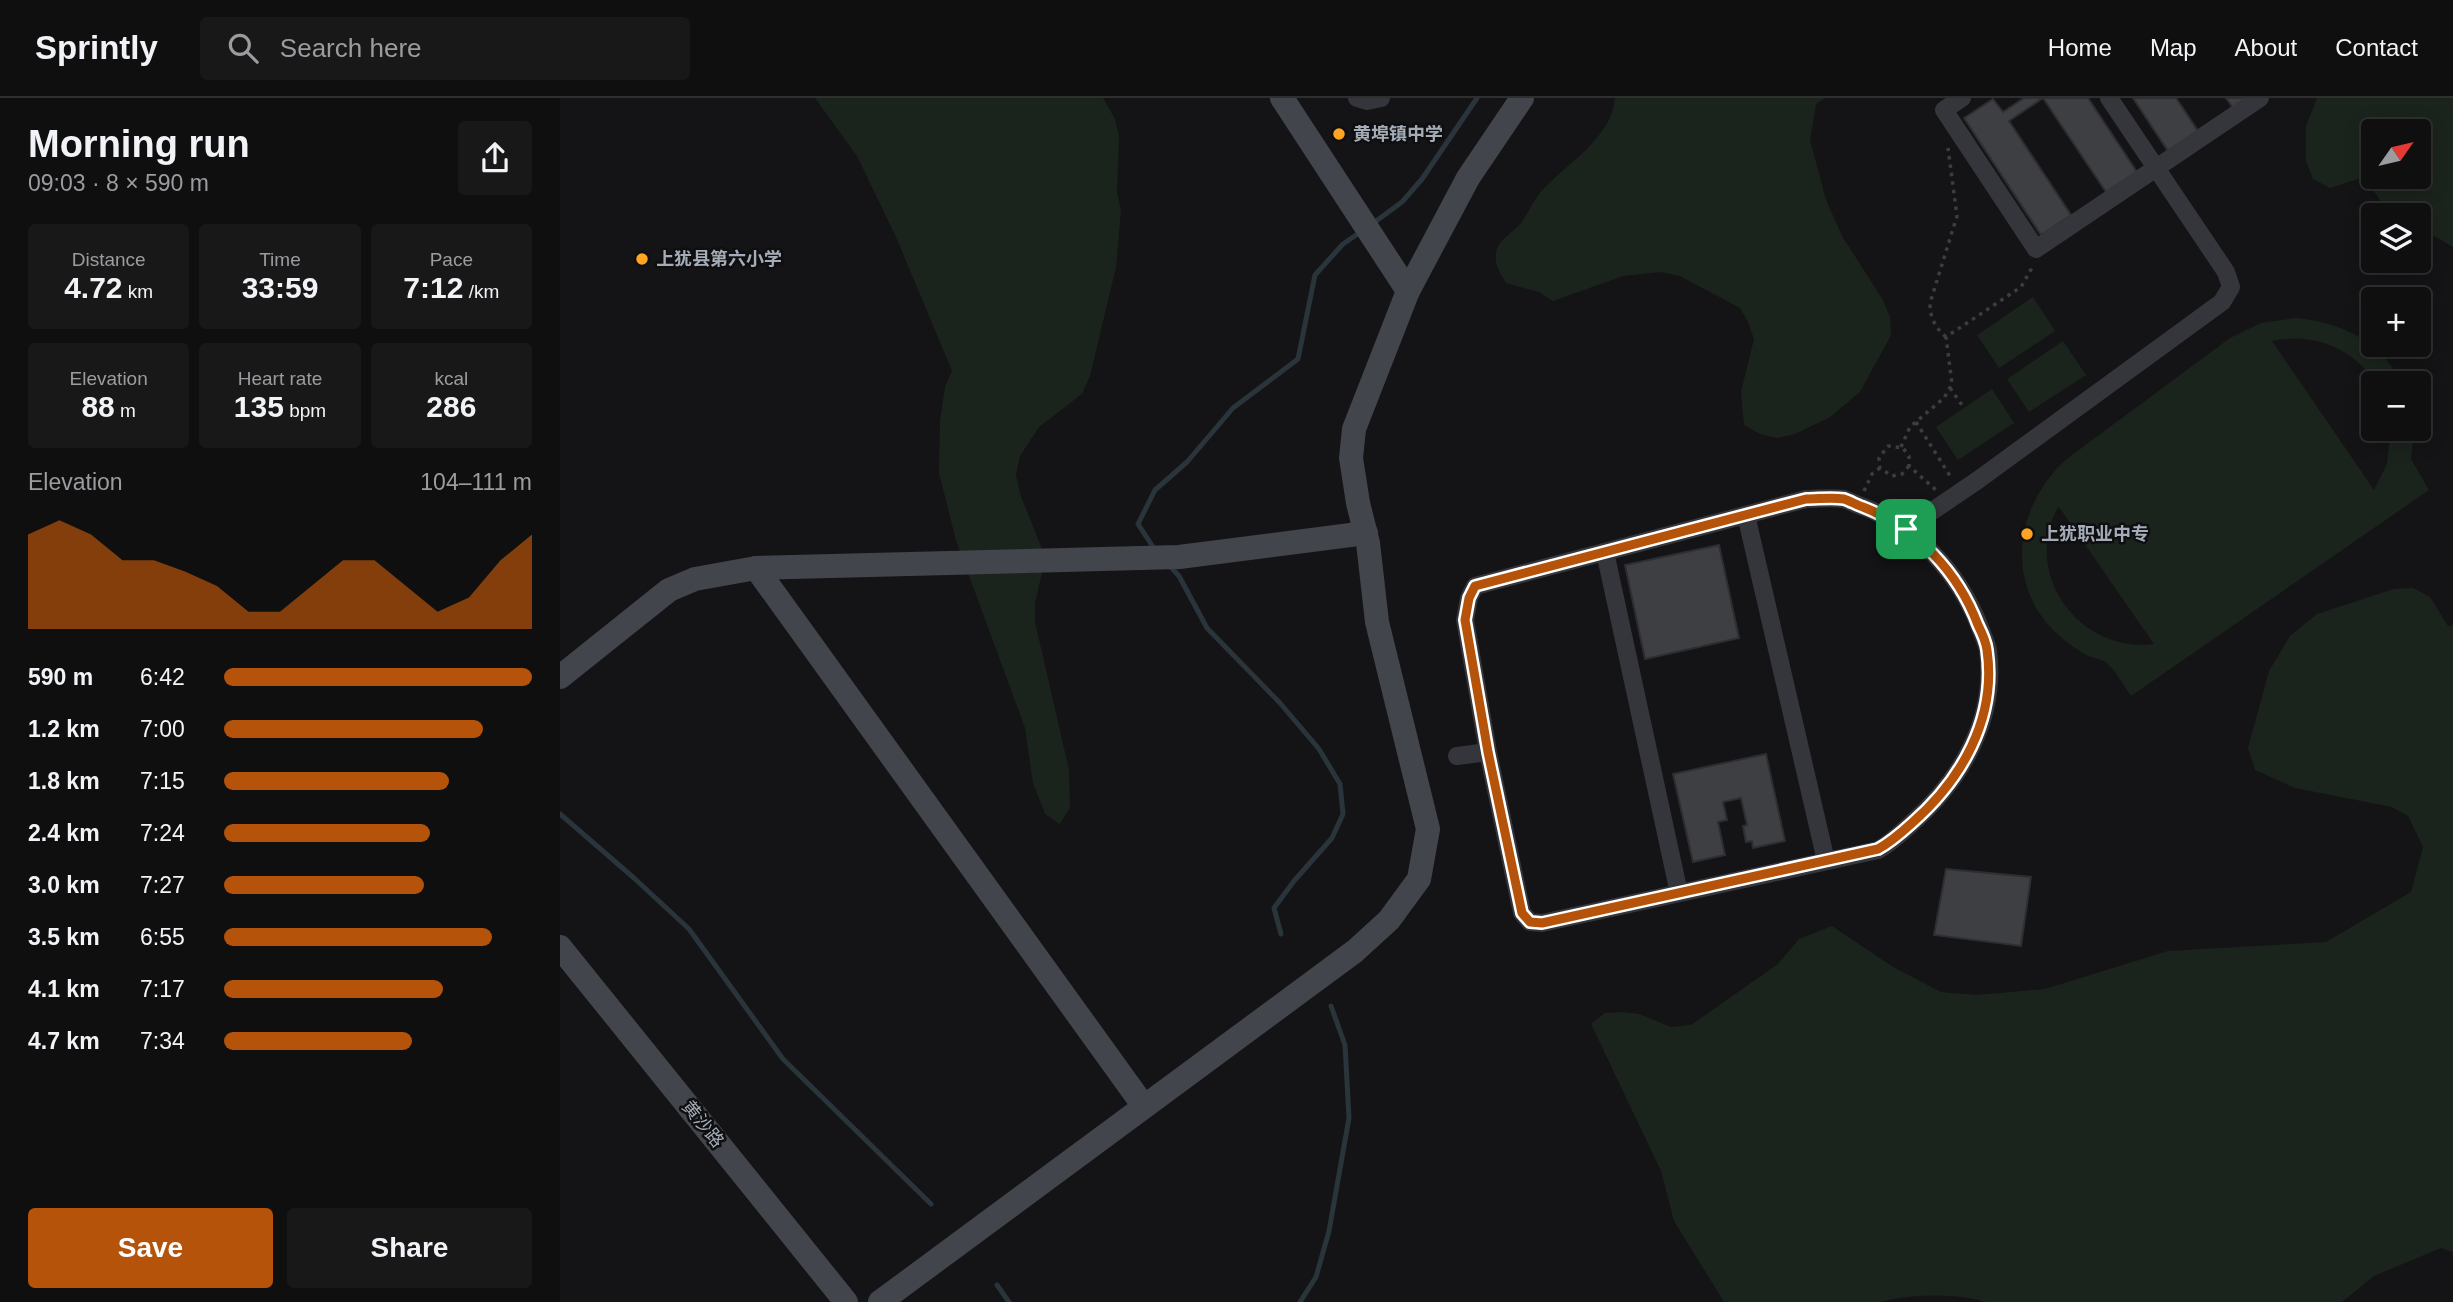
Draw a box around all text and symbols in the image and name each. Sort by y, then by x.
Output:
search box [200,17,690,80]
text: Sprintly [35,29,158,66]
icon: search [224,29,262,67]
text: Search here [280,33,422,63]
text: Home [2048,34,2112,61]
text: Map [2150,34,2197,61]
text: About [2235,34,2297,61]
text: Contact [2335,34,2418,61]
north arrow [2361,119,2431,189]
map controls [2361,119,2431,441]
button: share [458,121,532,195]
text: Morning run [28,123,250,165]
place label: 黄埠镇中学 [1353,124,1443,144]
marker: 黄埠镇中学 [1331,126,1347,142]
text: 09:03 · 8 × 590 m [28,170,209,196]
button: layers [2361,203,2431,273]
text: Distance [72,249,146,270]
text: Time [259,249,301,270]
text: Pace [430,249,473,270]
place label: 上犹县第六小学 [656,249,782,269]
marker: 上犹县第六小学 [634,251,650,267]
text: 4.72 [64,271,123,304]
text: 33:59 [242,271,318,304]
text: 7:12 [403,271,463,304]
text: km [123,281,153,302]
text: /km [463,281,499,302]
button: + [2361,287,2431,357]
text: Elevation [70,368,148,389]
text: Heart rate [238,368,322,389]
text: kcal [434,368,468,389]
button: − [2361,371,2431,441]
text: 88 [81,390,115,423]
text: 135 [234,390,284,423]
text: 286 [426,390,476,423]
text: m [115,400,136,421]
text: bpm [284,400,326,421]
text: Elevation [28,469,123,495]
text: 104–111 m [420,469,532,495]
pin [1876,499,1936,559]
icon: arrive [1887,510,1925,548]
place label: 上犹职业中专 [2041,524,2149,544]
marker: 上犹职业中专 [2019,526,2035,542]
text: 590 m [28,664,93,690]
text: 6:42 [140,664,185,690]
text: 1.2 km [28,716,100,742]
text: 7:00 [140,716,185,742]
text: 1.8 km [28,768,100,794]
text: 7:15 [140,768,185,794]
text: 2.4 km [28,820,100,846]
text: 7:24 [140,820,185,846]
text: 3.0 km [28,872,100,898]
text: 7:27 [140,872,185,898]
text: 3.5 km [28,924,100,950]
text: 6:55 [140,924,185,950]
text: 4.1 km [28,976,100,1002]
text: 7:17 [140,976,185,1002]
text: 4.7 km [28,1028,100,1054]
text: 7:34 [140,1028,185,1054]
street label: 黄沙路 [678,1097,728,1151]
button: Save [28,1208,273,1288]
button: Share [287,1208,532,1288]

